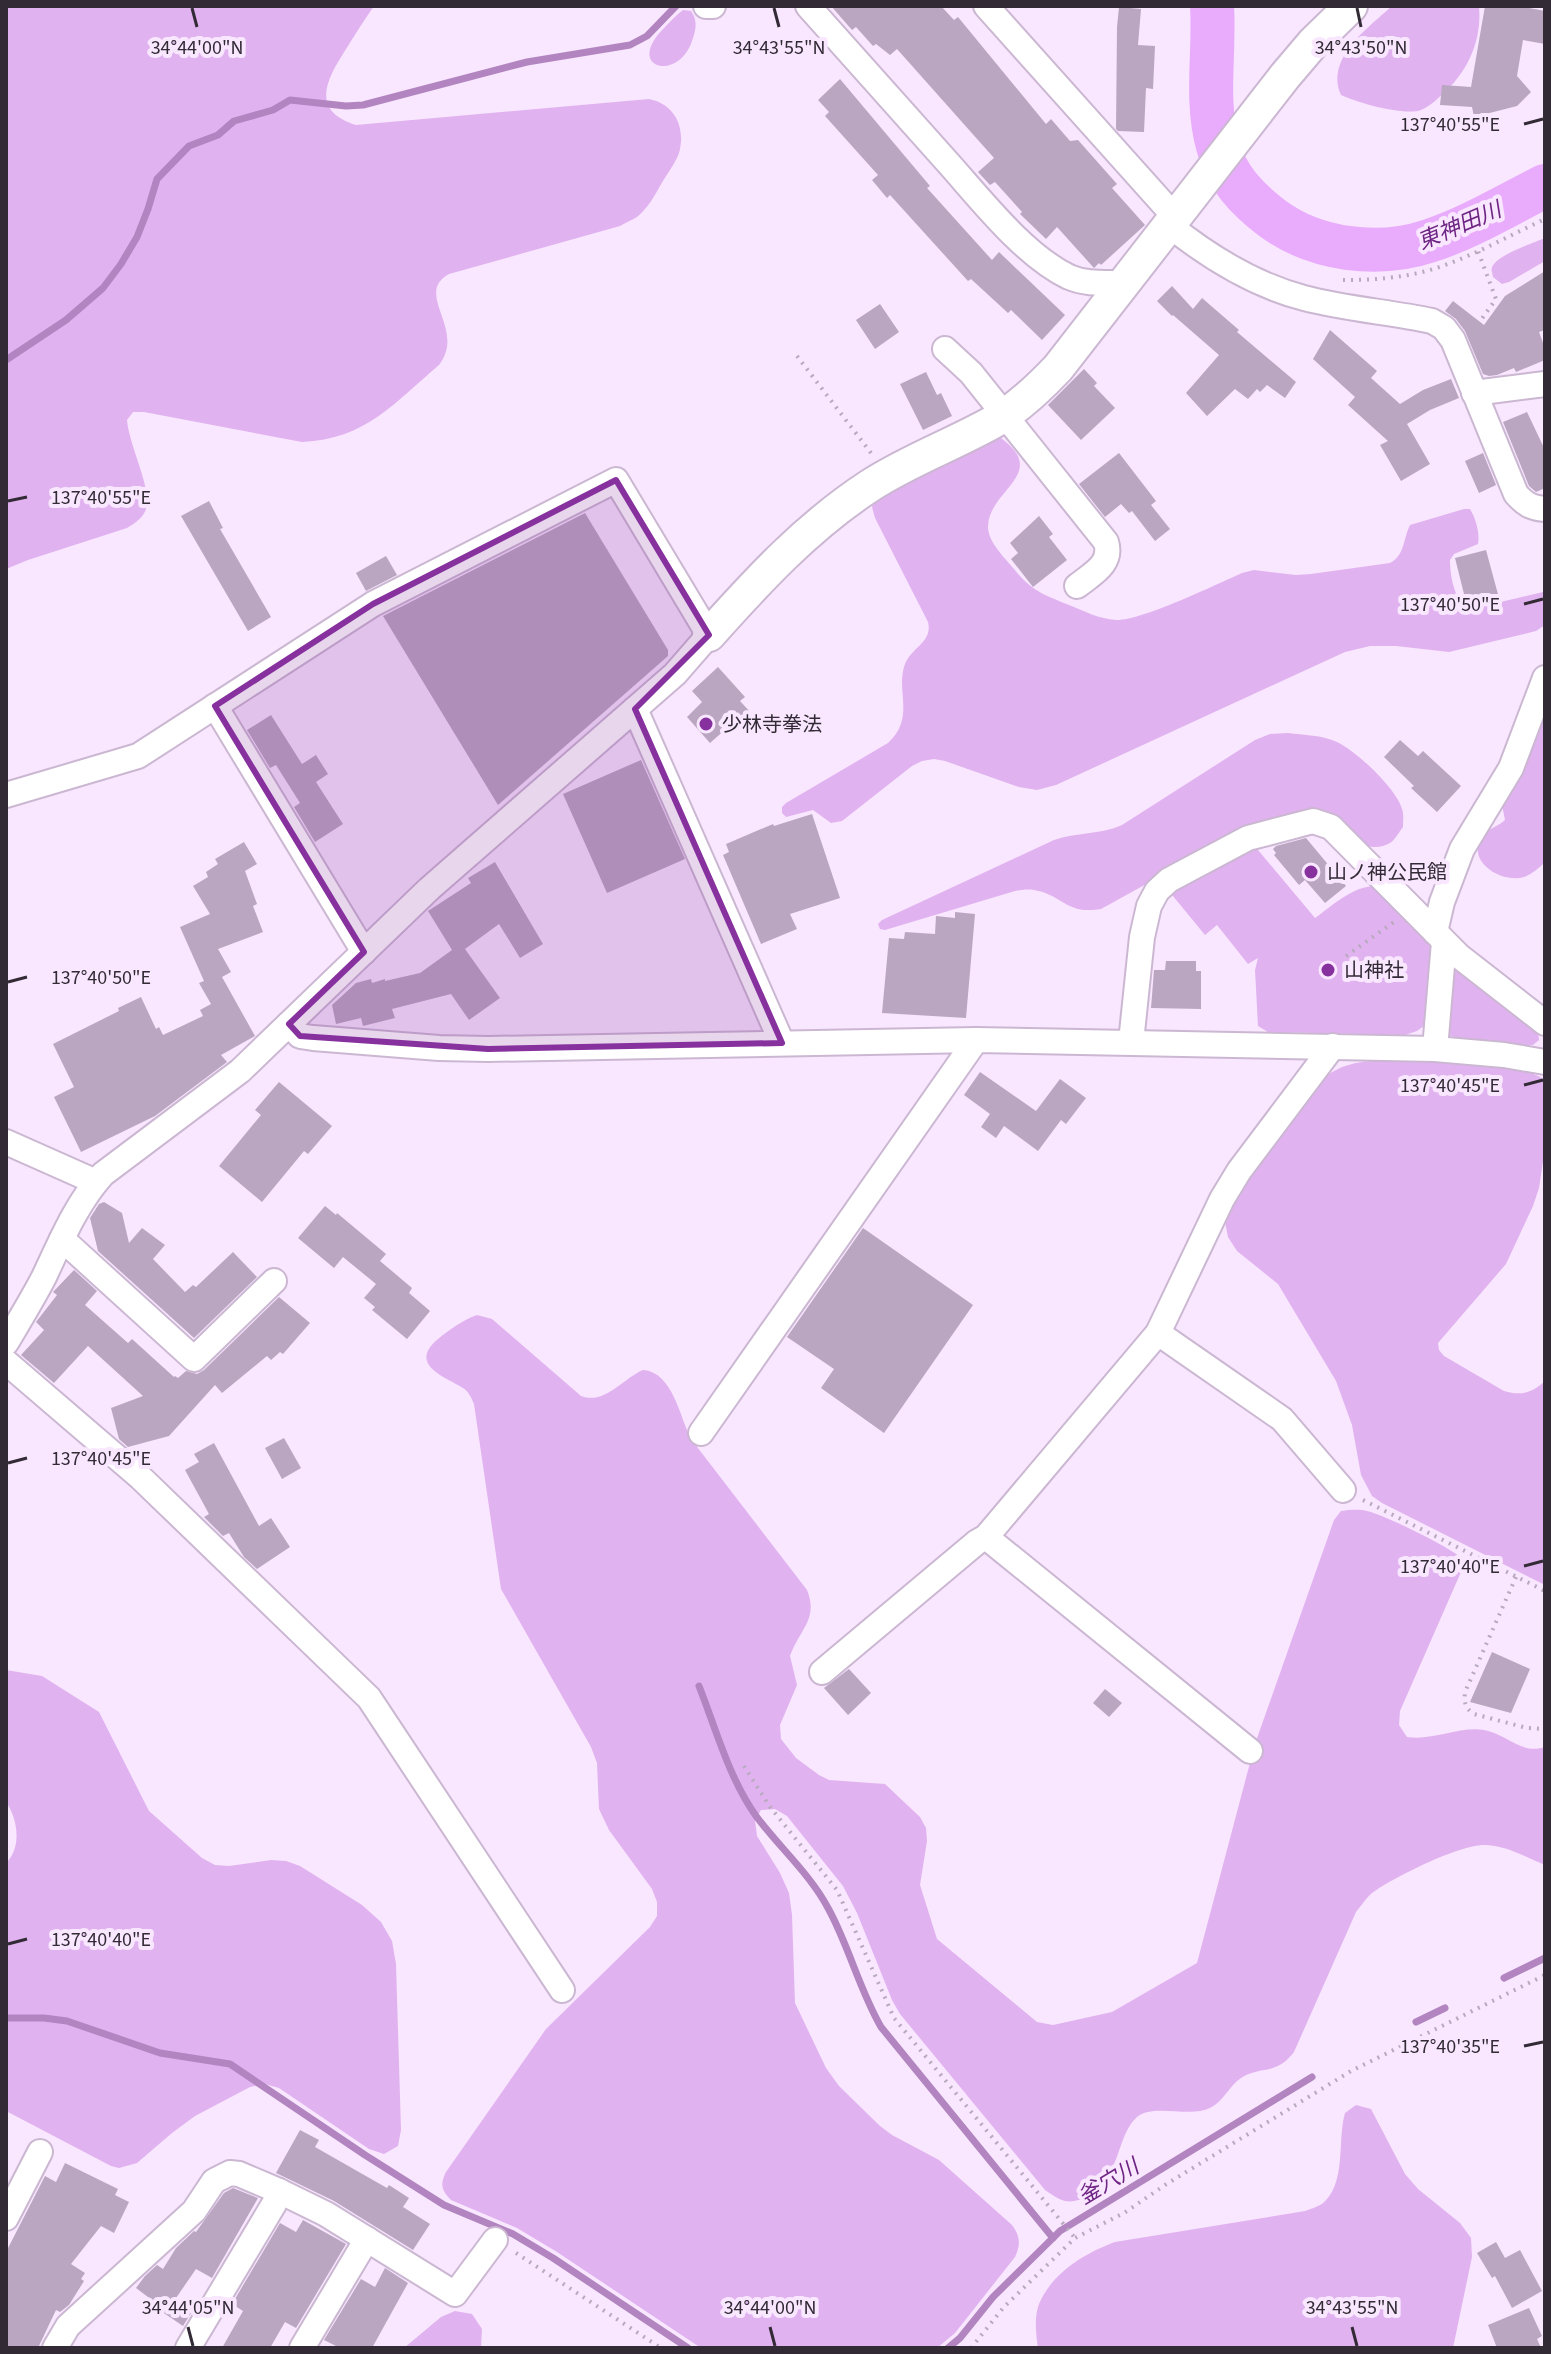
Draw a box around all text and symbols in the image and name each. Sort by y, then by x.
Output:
text: 34°44'00"N [151,34,243,62]
text: 34°43'55"N [733,34,825,62]
text: 34°43'50"N [1315,34,1407,62]
text: 137°40'55"E [1400,111,1500,139]
water label: 東神田川 [1413,193,1508,258]
text: 137°40'55"E [51,484,151,512]
text: 137°40'50"E [1400,591,1500,619]
place label: 少林寺拳法 [722,711,822,739]
marker: 少林寺拳法 [697,715,715,733]
place label: 山ノ神公民館 [1327,859,1447,887]
marker: 山ノ神公民館 [1302,863,1320,881]
place label: 山神社 [1344,957,1404,985]
marker: 山神社 [1319,961,1337,979]
text: 137°40'50"E [51,964,151,992]
text: 137°40'45"E [1400,1072,1500,1100]
text: 137°40'45"E [51,1445,151,1473]
text: 137°40'40"E [1400,1553,1500,1581]
text: 137°40'40"E [51,1926,151,1954]
text: 137°40'35"E [1400,2033,1500,2061]
water label: 釜穴川 [1072,2150,1147,2213]
text: 34°44'05"N [142,2294,234,2322]
text: 34°44'00"N [724,2294,816,2322]
text: 34°43'55"N [1306,2294,1398,2322]

